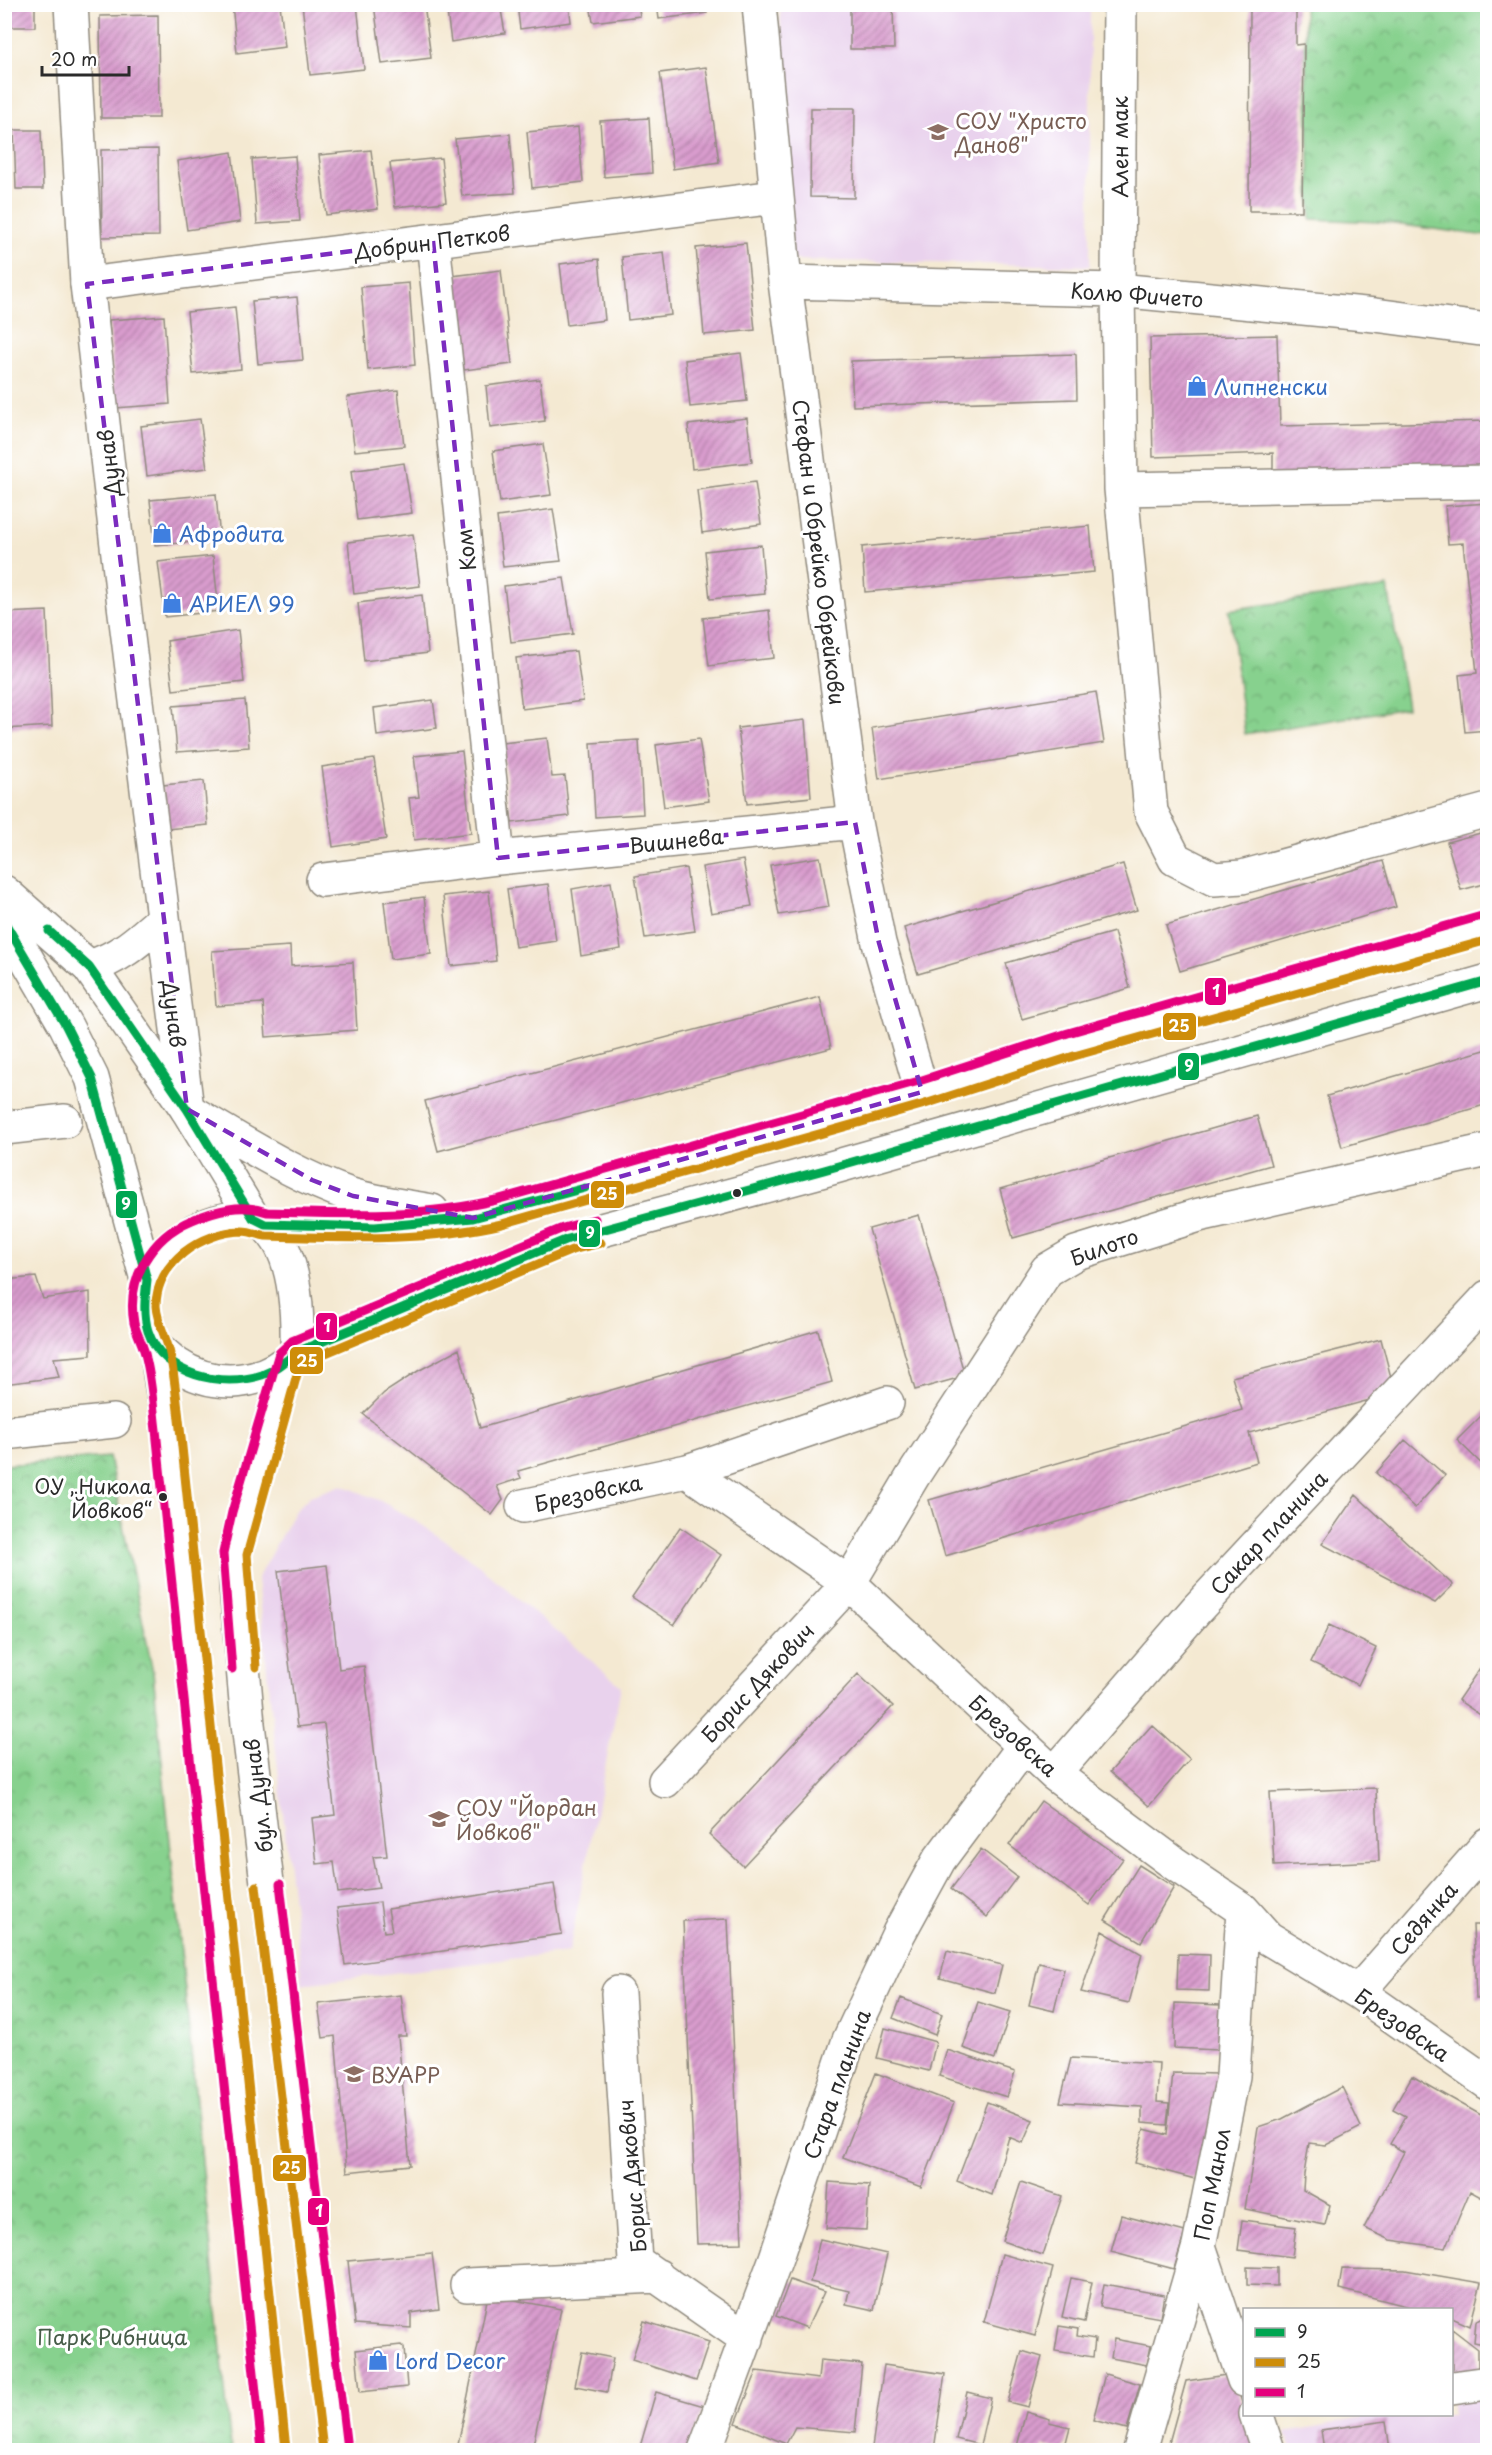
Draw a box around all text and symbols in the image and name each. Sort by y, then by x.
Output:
scale bar [42,39,129,77]
text: 20 m [51,45,97,72]
street label: Ален мак [1103,96,1135,198]
place label: СОУ "Христо Данов" [954,104,1087,160]
school or university icon: СОУ "Христо Данов" [926,120,950,144]
street label: Добрин Петков [351,216,512,267]
street label: Колю Фичето [1069,273,1205,315]
place label: Липненски [1214,370,1328,402]
shop icon: Липненски [1185,374,1209,398]
street label: Стефан и Обрейко Обрейкови [785,397,855,707]
street label: Дунав [88,428,128,499]
place label: Афродита [179,517,285,549]
shop icon: Афродита [150,521,174,545]
street label: Ком [447,527,483,573]
place label: АРИЕЛ 99 [189,587,295,619]
shop icon: АРИЕЛ 99 [160,591,184,615]
street label: Вишнева [627,819,725,861]
line badge: 1 [1204,977,1227,1006]
street label: Дунав [155,978,195,1049]
text: 1 [1212,978,1220,1002]
line badge: 25 [1162,1012,1197,1041]
text: 25 [1168,1013,1190,1037]
line badge: 9 [1177,1052,1200,1081]
text: 9 [1184,1053,1194,1077]
line badge: 25 [590,1180,625,1209]
text: 25 [596,1181,618,1205]
unlabelled marker [731,1187,743,1199]
line badge: 9 [115,1190,138,1219]
text: 9 [121,1191,131,1215]
line badge: 9 [578,1219,601,1248]
street label: Билото [1065,1219,1143,1273]
text: 9 [585,1220,595,1244]
line badge: 1 [315,1312,338,1341]
text: 1 [323,1313,331,1337]
line badge: 25 [289,1346,324,1375]
text: 25 [296,1348,318,1372]
street label: Сакар планина [1202,1462,1335,1602]
street label: Брезовска [531,1465,645,1519]
place label: ОУ „Никола Йовков“ [34,1471,153,1525]
marker: ОУ „Никола Йовков“ [157,1491,169,1503]
street label: Борис Дякович [693,1615,821,1749]
street label: Брезовска [963,1687,1065,1783]
street label: бул. Дунав [234,1737,280,1855]
place label: СОУ "Йордан Йовков" [456,1791,597,1847]
school or university icon: СОУ "Йордан Йовков" [427,1807,451,1831]
street label: Седянка [1382,1874,1464,1962]
street label: Брезовска [1349,1980,1457,2068]
street label: Стара планина [794,2004,878,2163]
place label: ВУАРР [371,2058,440,2090]
school or university icon: ВУАРР [342,2062,366,2086]
street label: Борис Дякович [608,2098,654,2254]
street label: Поп Манол [1184,2125,1238,2243]
line badge: 25 [272,2154,307,2182]
text: 25 [279,2155,301,2179]
line badge: 1 [307,2197,330,2226]
text: 1 [315,2198,323,2222]
legend [1243,2308,1453,2416]
text: 9 [1297,2317,1308,2344]
park label: Парк Рибница [37,2320,188,2352]
place label: Lord Decor [395,2344,505,2376]
text: 25 [1297,2347,1321,2374]
shop icon: Lord Decor [366,2348,390,2372]
text: 1 [1297,2377,1305,2404]

